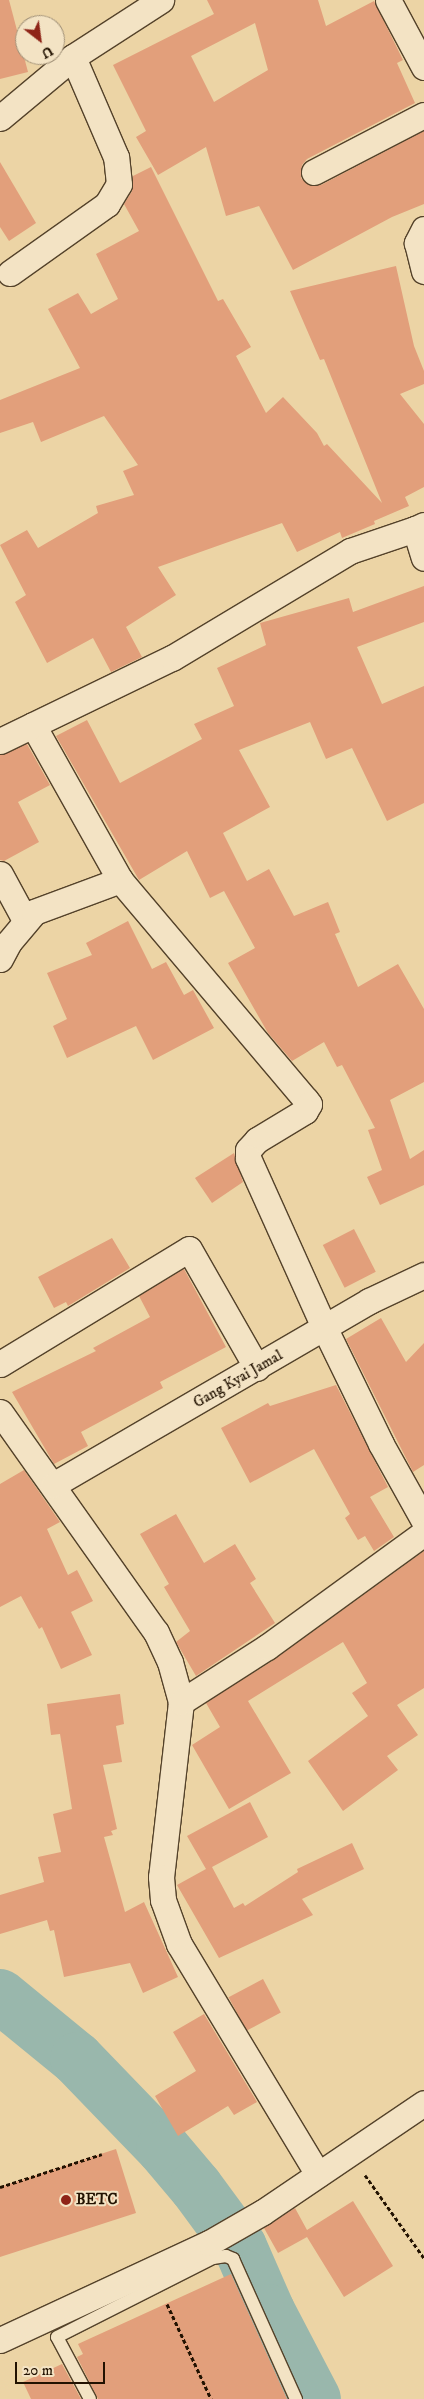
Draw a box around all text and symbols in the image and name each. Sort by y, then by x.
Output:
north arrow [15,15,65,65]
text: U [38,42,56,63]
street label: Gang Kyai Jamal [190,1346,286,1412]
place label: BETC [76,2191,117,2209]
marker: BETC [60,2194,72,2206]
scale bar [18,2352,108,2384]
text: 20 m [23,2361,53,2380]

